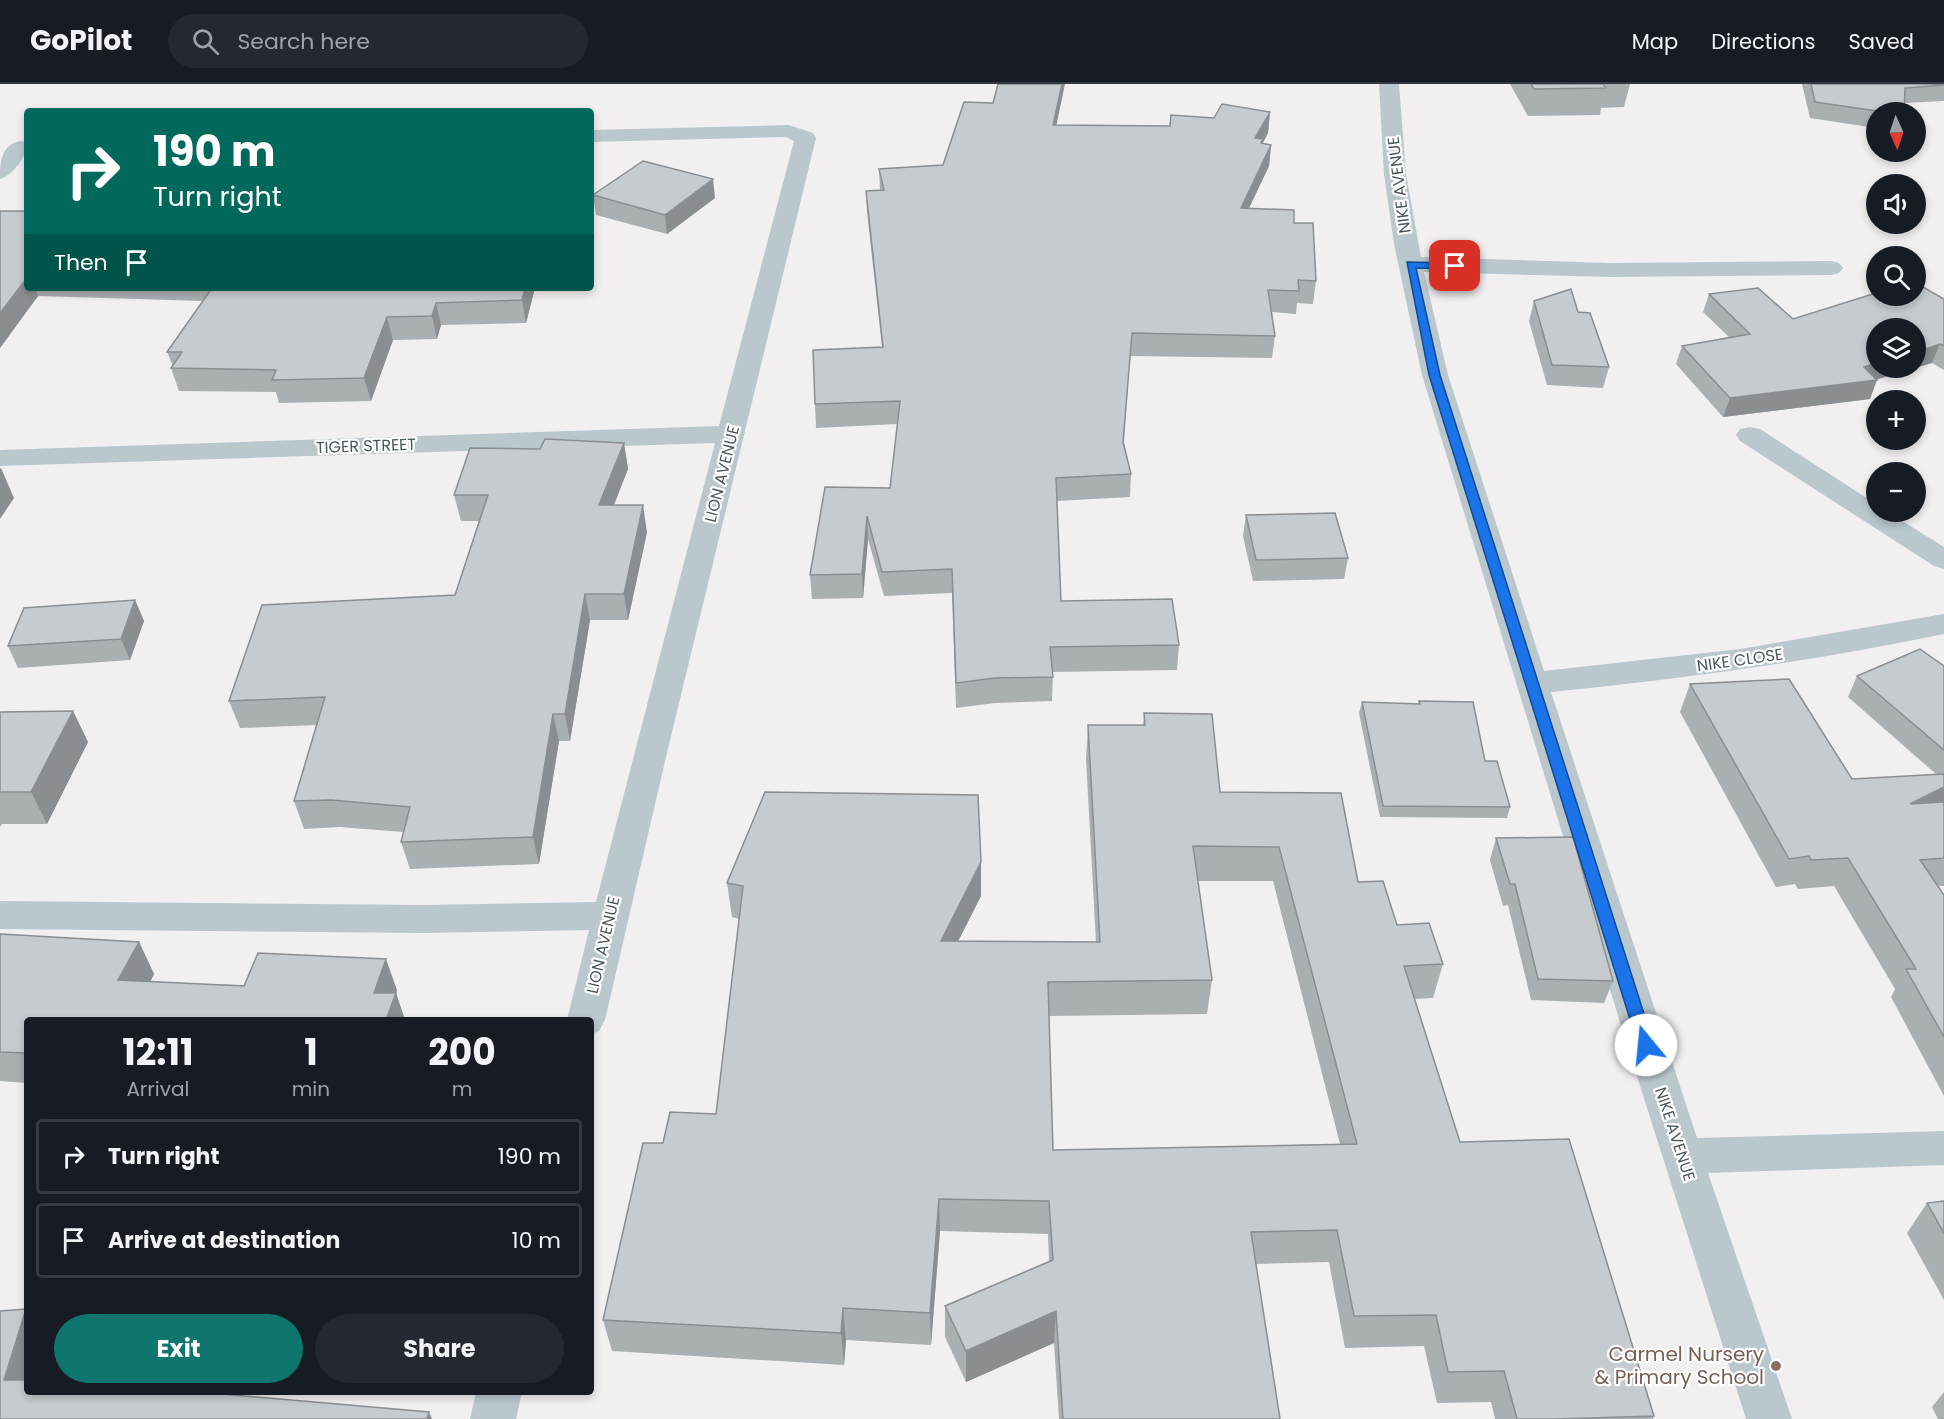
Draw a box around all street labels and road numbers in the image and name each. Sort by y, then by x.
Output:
street label: NIKE AVENUE [1382,135,1416,235]
street label: LION AVENUE [699,423,745,525]
street label: TIGER STREET [316,433,417,459]
street label: NIKE CLOSE [1695,643,1785,677]
street label: LION AVENUE [581,894,625,996]
street label: NIKE AVENUE [1649,1084,1701,1184]

